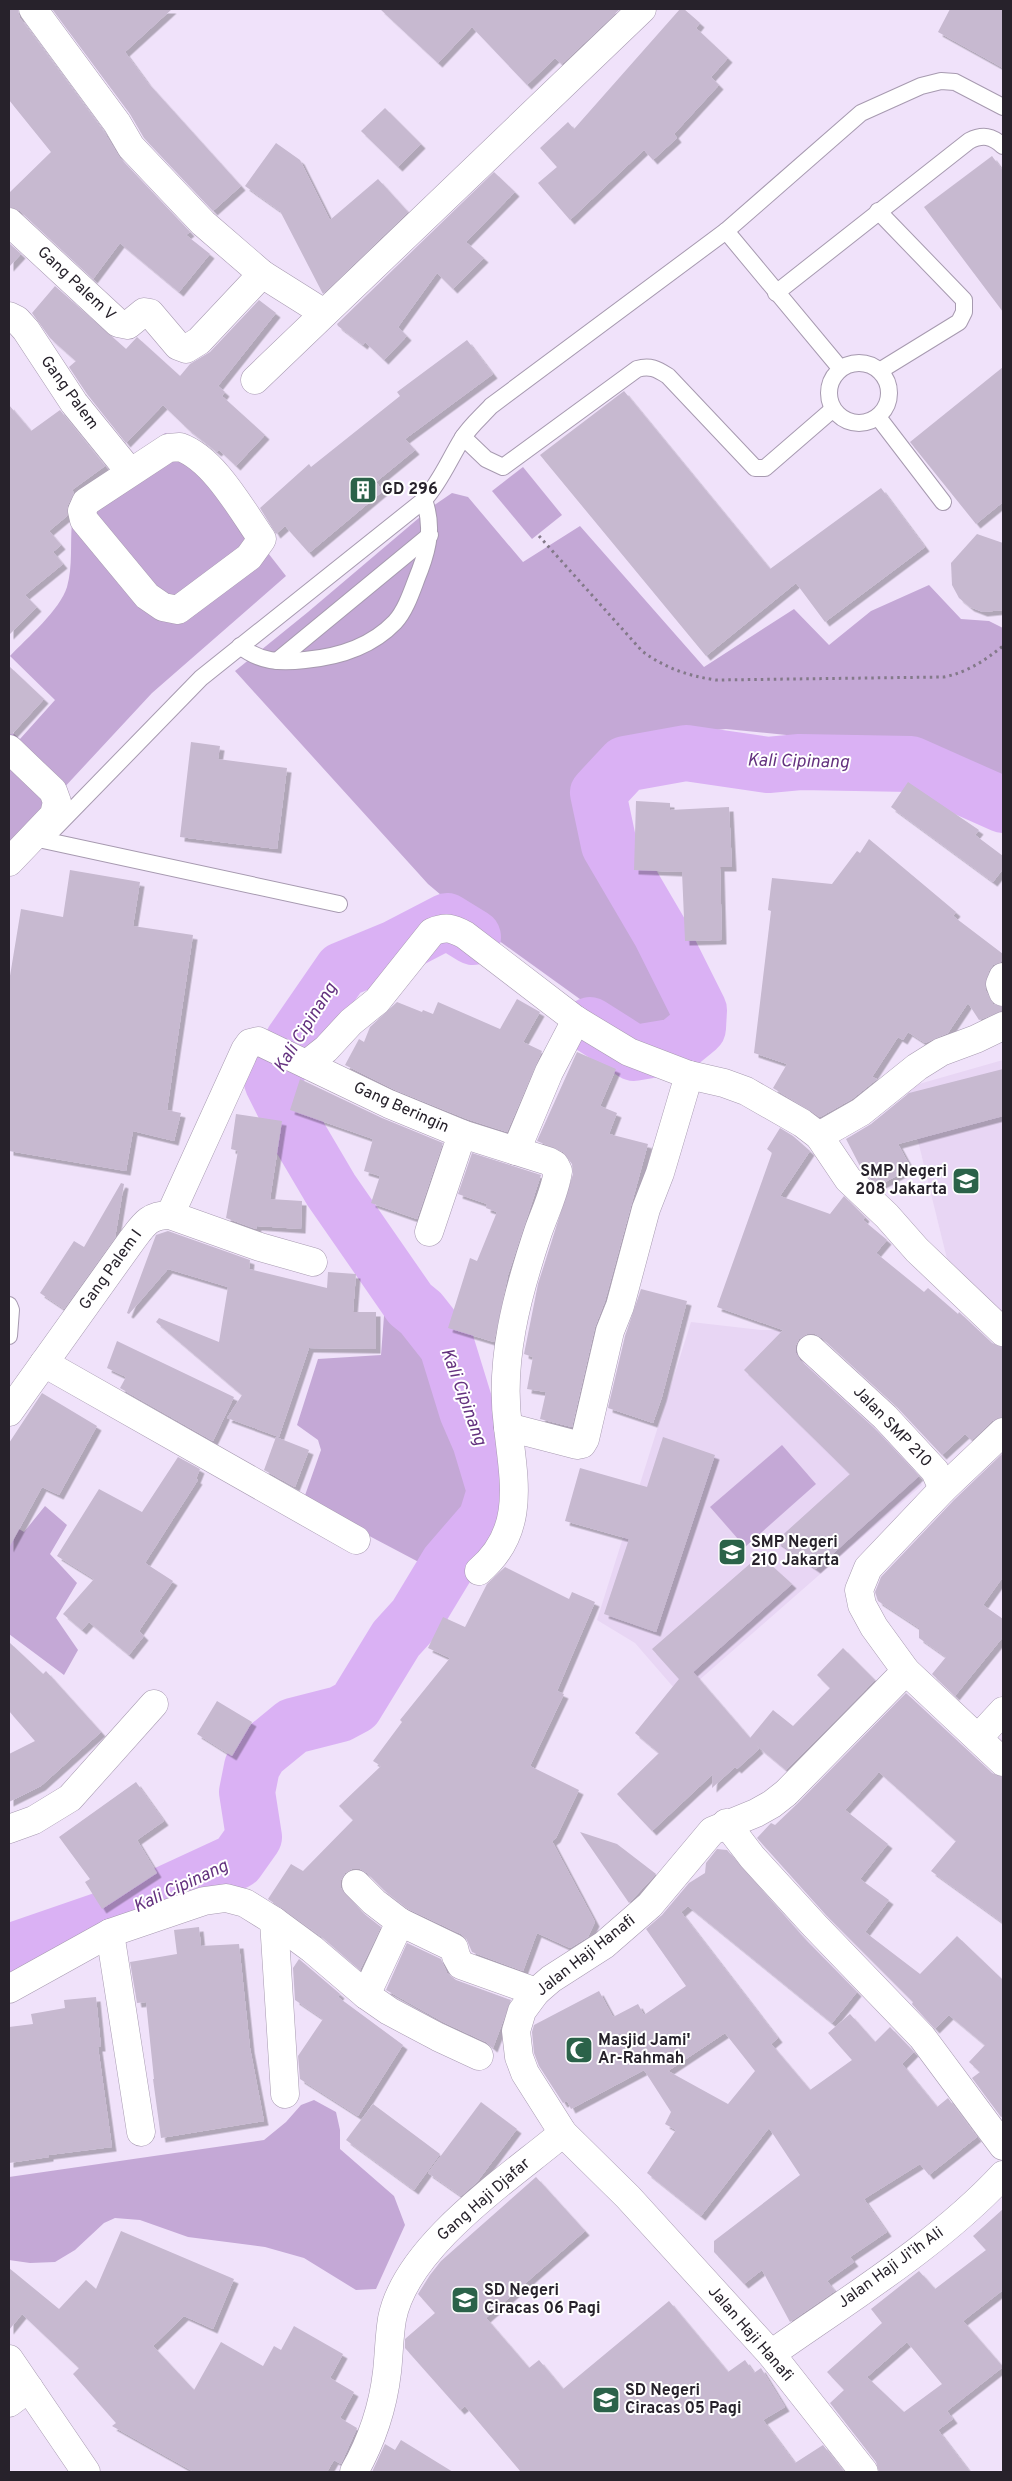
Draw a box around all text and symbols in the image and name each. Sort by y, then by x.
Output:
street label: Gang Palem V [33,243,119,325]
street label: Gang Palem [36,352,102,434]
building icon: GD 296 [348,475,378,505]
place label: GD 296 [382,480,438,500]
water label: Kali Cipinang [747,750,849,774]
water label: Kali Cipinang [269,978,343,1077]
street label: Gang Beringin [350,1078,452,1138]
place label: SMP Negeri 208 Jakarta [855,1162,947,1200]
school or university icon: SMP Negeri 208 Jakarta [951,1166,981,1196]
street label: Gang Palem I [75,1226,147,1314]
water label: Kali Cipinang [435,1345,491,1449]
street label: Jalan SMP 210 [848,1382,936,1472]
place label: SMP Negeri 210 Jakarta [751,1533,839,1571]
school or university icon: SMP Negeri 210 Jakarta [717,1537,747,1567]
water label: Kali Cipinang [130,1855,232,1919]
street label: Jalan Haji Hanafi [532,1911,640,2001]
place label: Masjid Jami' Ar-Rahmah [598,2031,691,2069]
mosque icon: Masjid Jami' Ar-Rahmah [564,2035,594,2065]
street label: Gang Haji Djafar [433,2154,535,2246]
street label: Jalan Haji Ji'ih Ali [834,2223,948,2313]
place label: SD Negeri Ciracas 06 Pagi [484,2281,601,2319]
street label: Jalan Haji Hanafi [703,2282,797,2386]
school or university icon: SD Negeri Ciracas 06 Pagi [450,2285,480,2315]
place label: SD Negeri Ciracas 05 Pagi [625,2381,742,2419]
school or university icon: SD Negeri Ciracas 05 Pagi [591,2385,621,2415]

